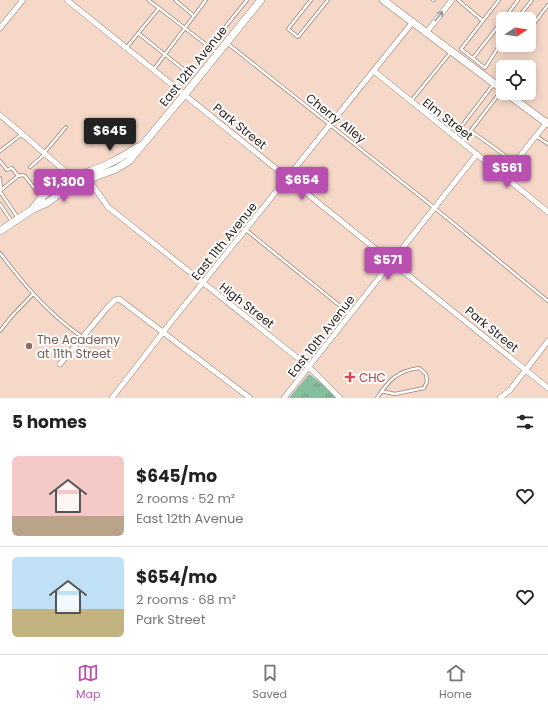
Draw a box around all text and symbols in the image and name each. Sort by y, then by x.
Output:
one-way arrow [435,11,443,22]
north arrow [496,12,536,52]
map controls [496,12,536,100]
street label: East 12th Avenue [155,22,231,110]
button: locate [496,60,536,100]
street label: Cherry Alley [303,89,370,147]
street label: Elm Street [419,94,477,144]
street label: Park Street [210,99,270,153]
pin: $645 [86,118,134,152]
text: $645 [93,121,127,140]
pin: $561 [483,155,531,189]
text: $561 [492,158,522,177]
pin: $654 [278,167,326,201]
pin: $1,300 [31,169,97,203]
text: $654 [285,170,319,189]
text: $1,300 [43,172,85,191]
street label: East 11th Avenue [187,198,261,284]
pin: $571 [364,247,412,281]
text: $571 [374,250,402,269]
street label: High Street [216,278,278,332]
street label: East 10th Avenue [284,291,358,381]
street label: Park Street [462,302,522,356]
place label: The Academy at 11th Street [37,331,120,362]
marker: The Academy at 11th Street [24,341,34,351]
place label: CHC [359,369,386,386]
marker: CHC [344,371,356,383]
text: 5 homes [12,410,87,434]
icon: filters [514,411,536,433]
text: $645/mo [136,464,217,488]
icon: home [44,472,92,520]
icon: heart [514,485,536,507]
text: 2 rooms · 52 m² [136,489,235,508]
text: East 12th Avenue [136,509,243,528]
text: $654/mo [136,565,217,589]
icon: home [44,573,92,621]
icon: heart [514,586,536,608]
text: 2 rooms · 68 m² [136,590,236,609]
text: Park Street [136,610,205,629]
tab: Map [76,662,100,703]
tab: Saved [253,662,287,703]
tab: Home [439,662,472,703]

